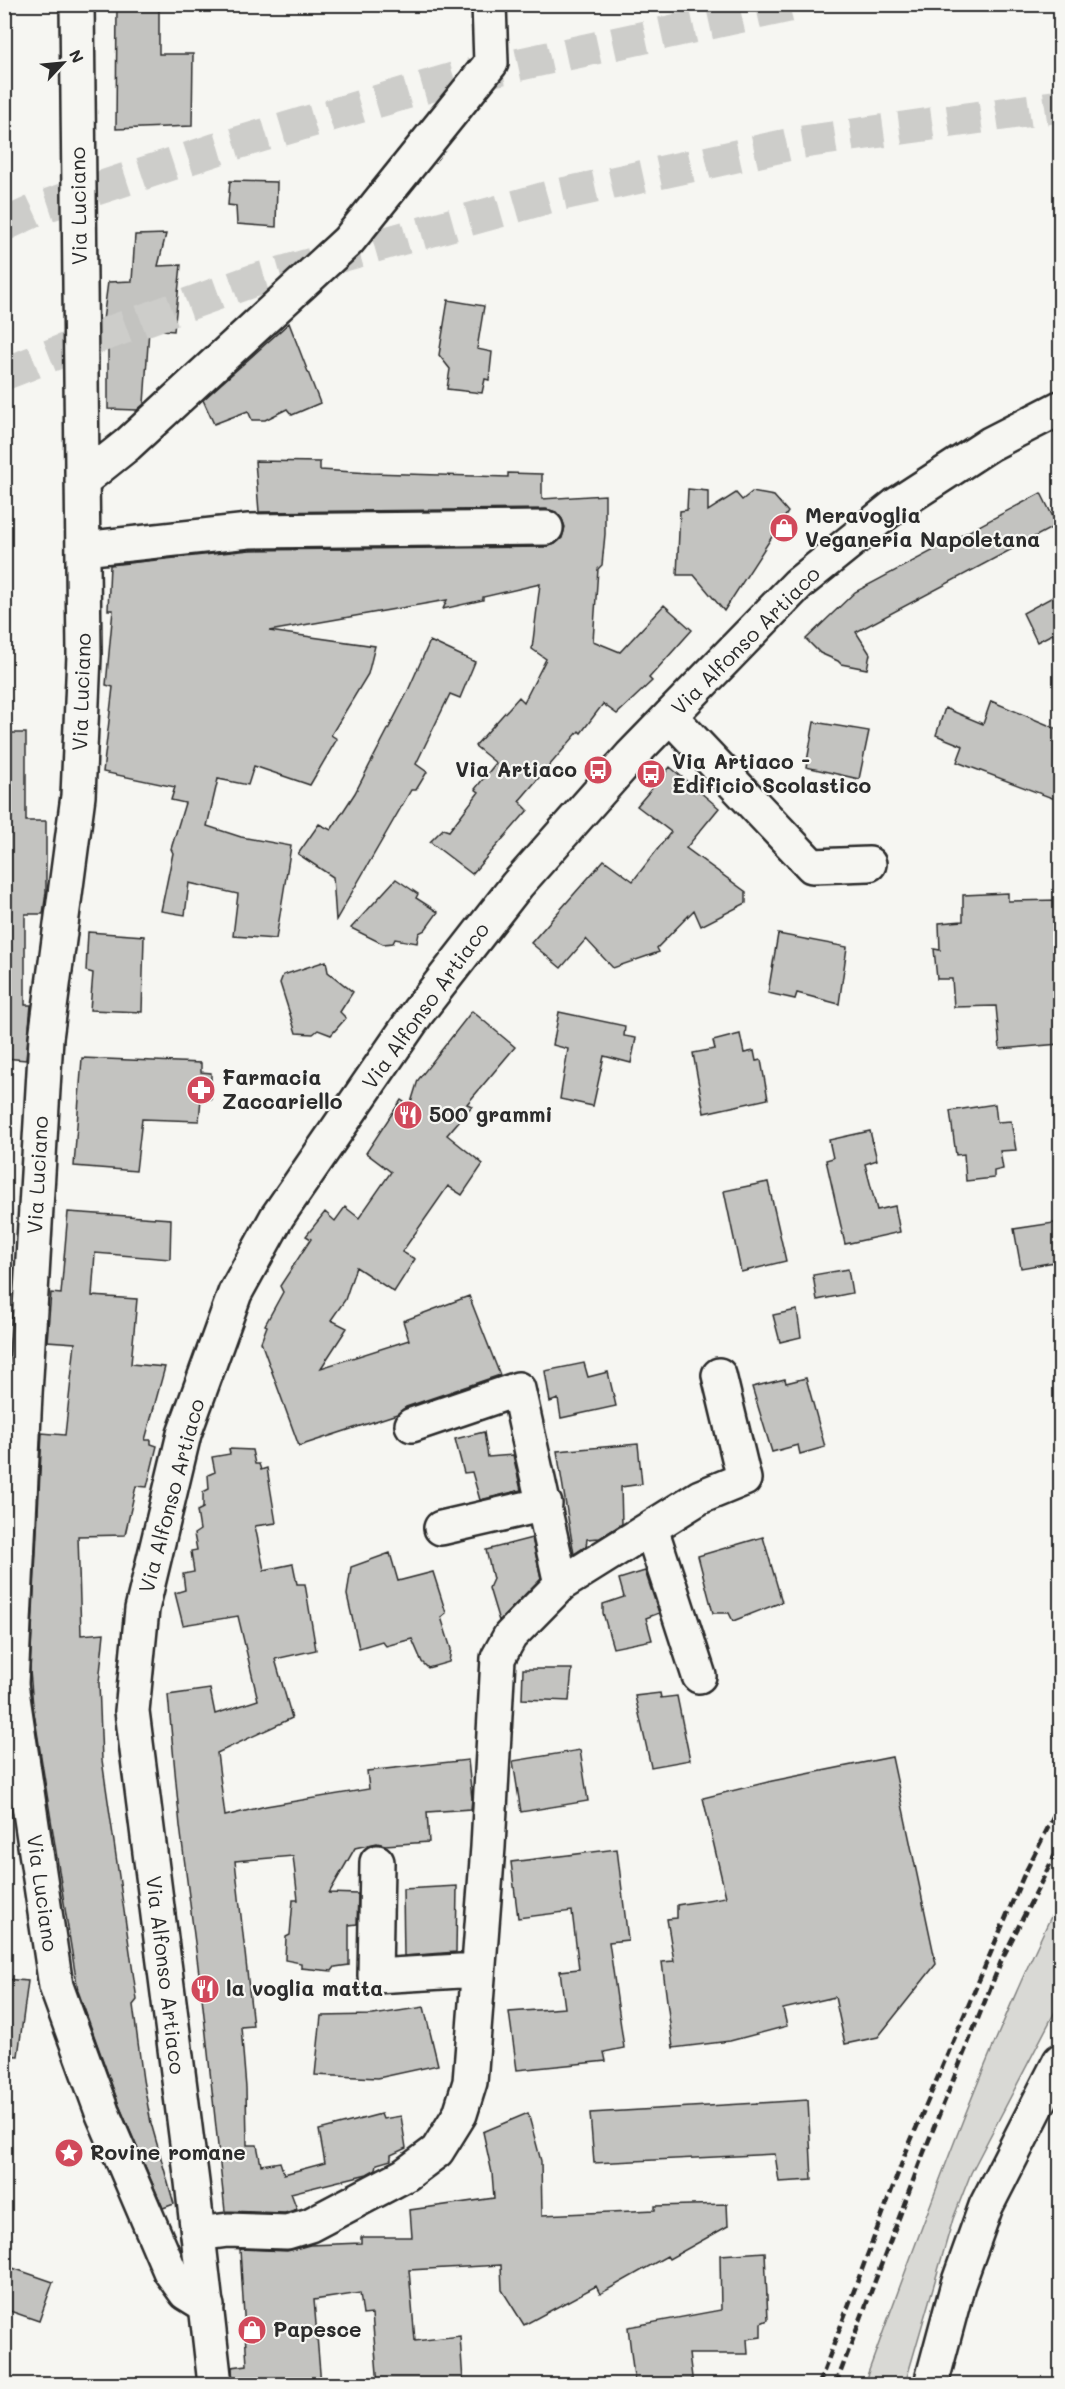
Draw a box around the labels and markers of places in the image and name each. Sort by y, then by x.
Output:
place label: Meravoglia Veganeria Napoletana [805,501,1040,552]
shop icon: Meravoglia Veganeria Napoletana [768,512,800,544]
place label: Via Artiaco - Edificio Scolastico [672,747,871,798]
bus stop icon: Via Artiaco [582,754,614,786]
place label: Via Artiaco [455,755,577,782]
bus stop icon: Via Artiaco - Edificio Scolastico [635,758,667,790]
place label: Farmacia Zaccariello [222,1063,343,1114]
pharmacy icon: Farmacia Zaccariello [185,1074,217,1106]
restaurant icon: 500 grammi [392,1099,424,1131]
place label: 500 grammi [429,1100,553,1127]
restaurant icon: la voglia matta [189,1973,221,2005]
place label: la voglia matta [226,1974,383,2001]
place icon: Rovine romane [53,2137,85,2169]
place label: Rovine romane [90,2138,246,2165]
shop icon: Papesce [236,2314,268,2346]
place label: Papesce [273,2315,362,2342]

